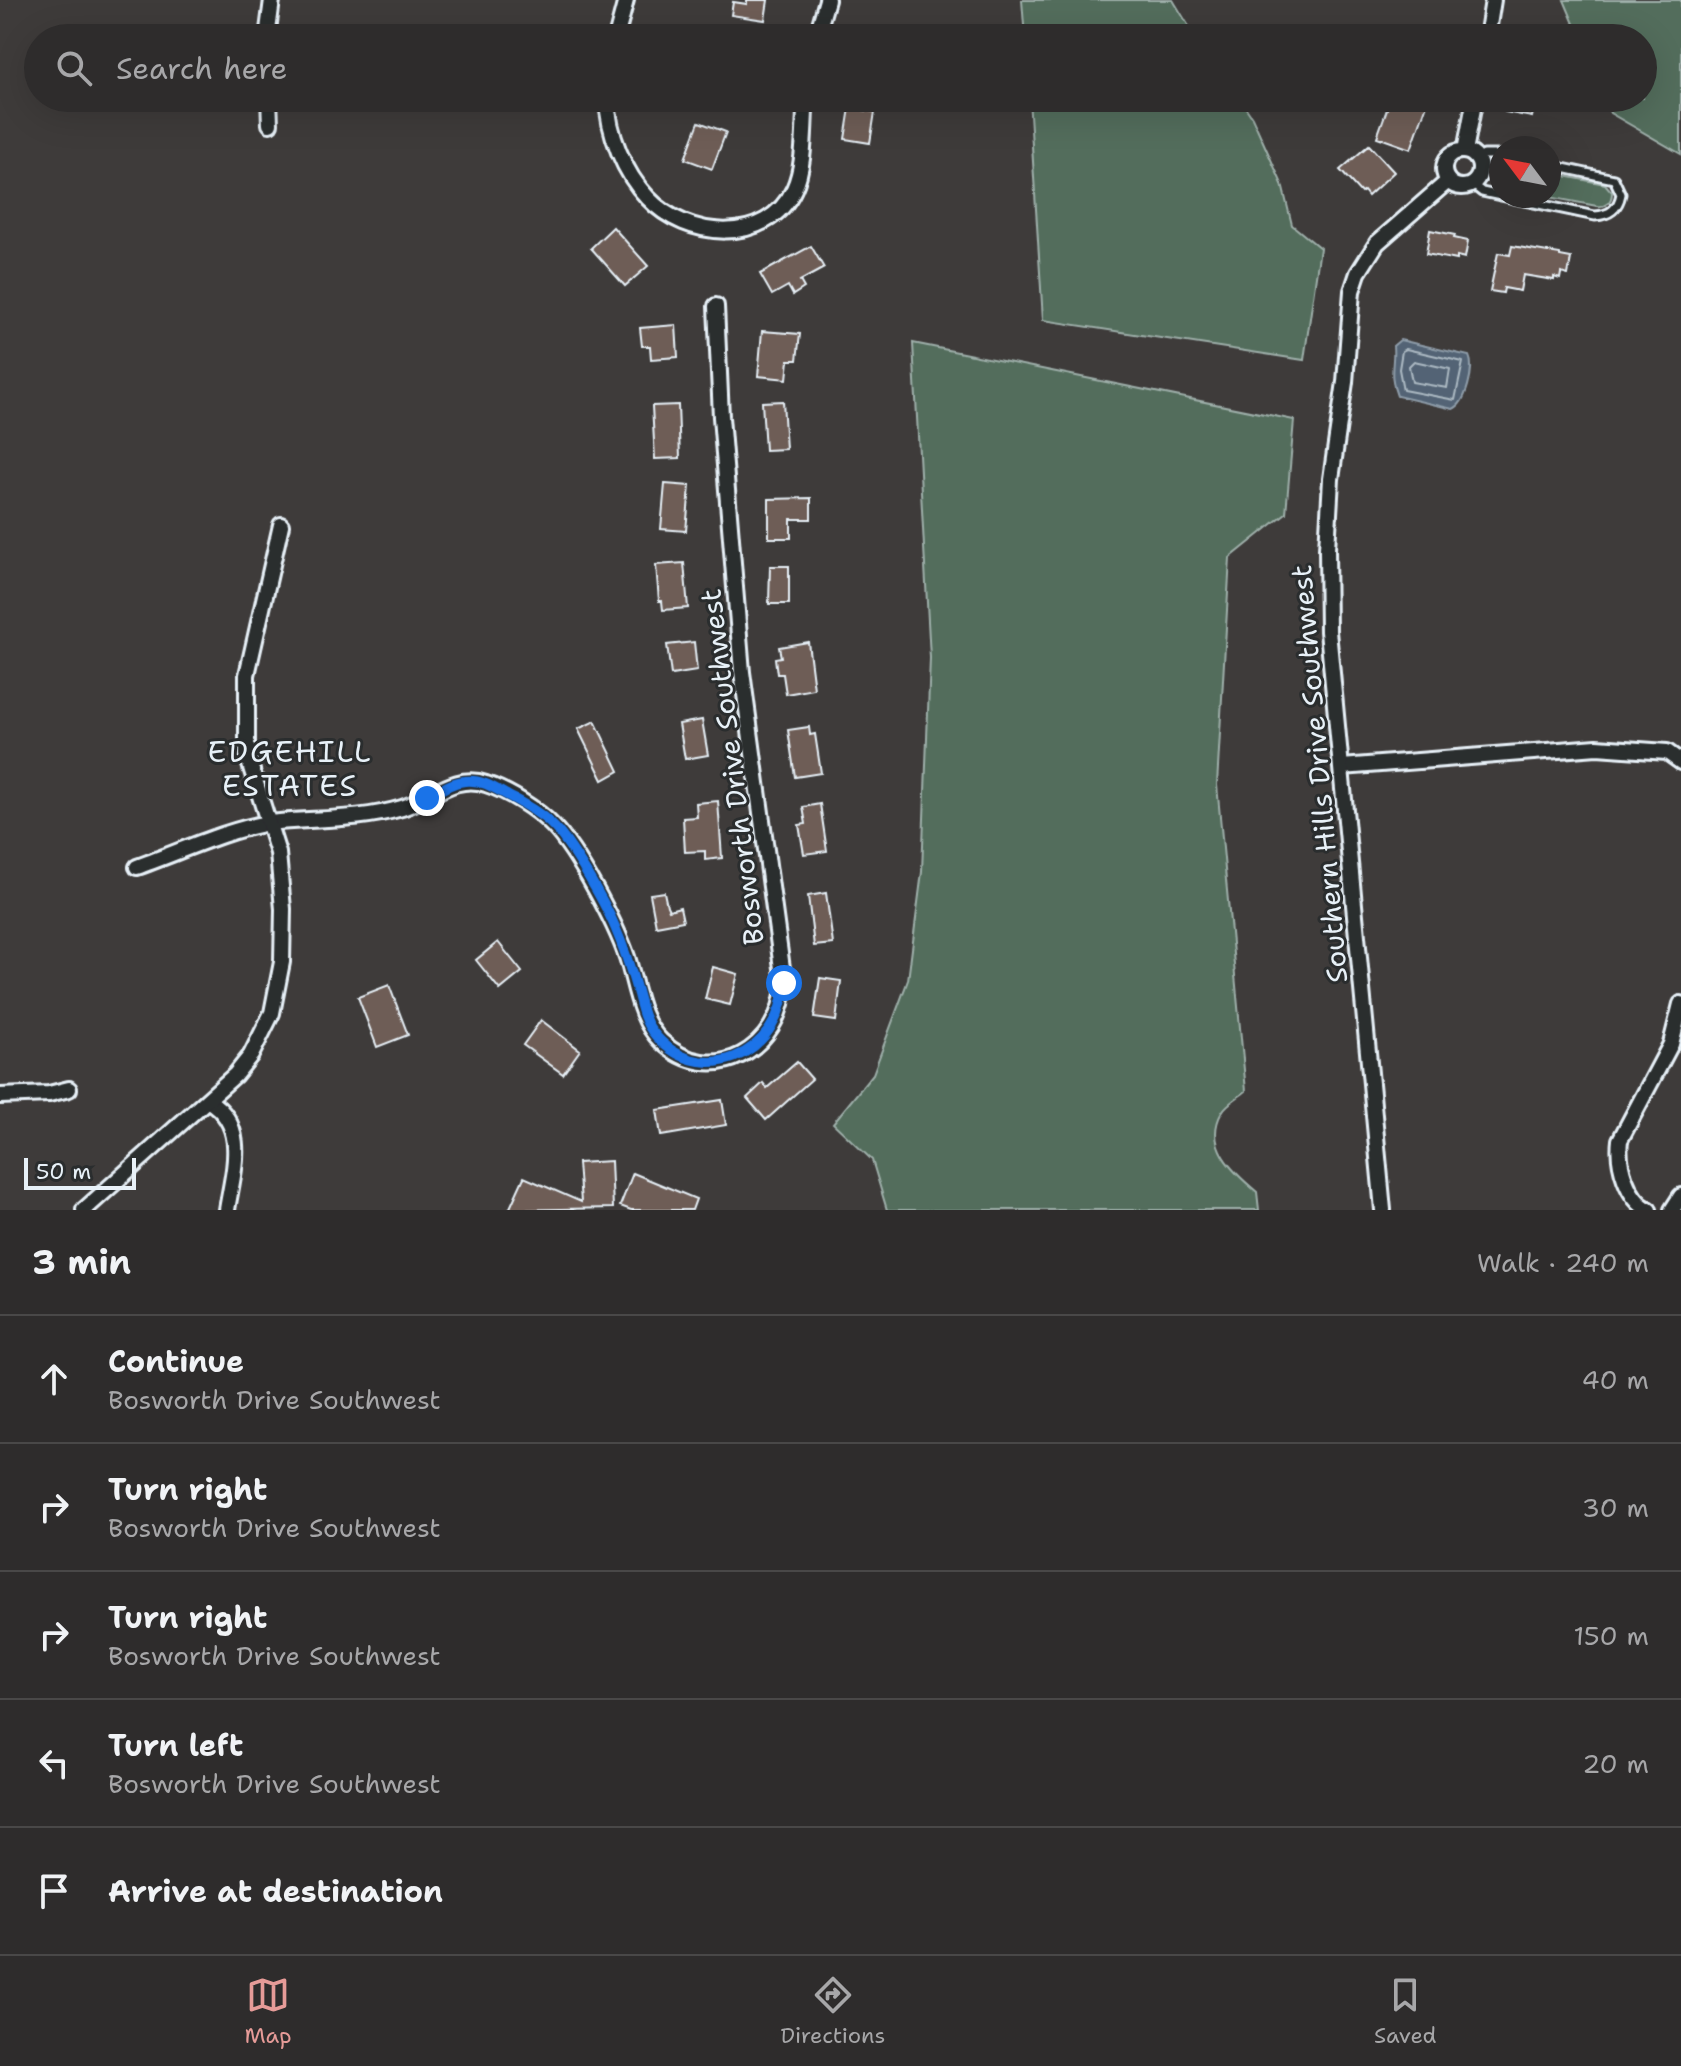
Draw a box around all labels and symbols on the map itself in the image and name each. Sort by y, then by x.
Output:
north arrow [1489,136,1561,208]
street label: Southern Hills Drive Southwest [1282,563,1356,985]
street label: Bosworth Drive Southwest [691,587,773,947]
district label: EDGEHILL ESTATES [207,731,373,806]
route end [409,780,445,816]
route start [766,965,802,1001]
scale bar [24,1154,136,1190]

